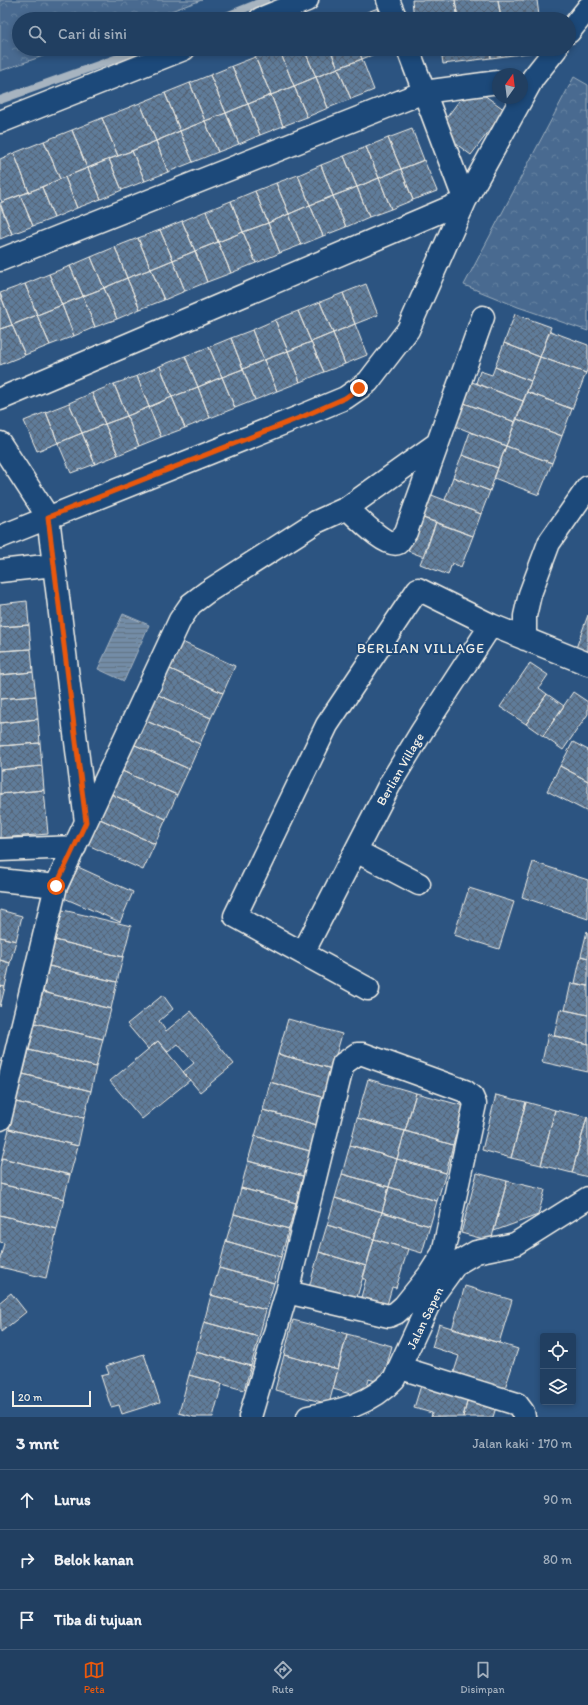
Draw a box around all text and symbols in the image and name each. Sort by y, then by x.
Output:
search box [12,12,576,56]
icon: search [26,23,48,45]
text: Cari di sini [58,25,127,43]
north arrow [492,68,528,104]
route end [350,379,368,397]
district label: BERLIAN VILLAGE [357,640,485,657]
street label: Berlian Village [373,730,427,808]
route start [47,877,65,895]
street label: Jalan Sapen [404,1284,447,1352]
map controls [540,1333,576,1405]
button: locate [540,1333,576,1369]
button: layers [540,1369,576,1405]
scale bar [12,1389,91,1408]
text: 20 m [18,1391,42,1404]
text: 3 mnt [16,1433,59,1453]
text: Jalan kaki · 170 m [472,1436,572,1451]
icon: ahead [16,1489,38,1511]
text: Lurus [54,1491,91,1509]
text: 90 m [543,1492,572,1507]
icon: right [16,1549,38,1571]
text: Belok kanan [54,1551,134,1569]
text: 80 m [543,1552,572,1567]
icon: arrive [16,1609,38,1631]
text: Tiba di tujuan [54,1611,142,1629]
tab: Peta [83,1659,105,1696]
tab: Rute [272,1659,294,1696]
tab: Disimpan [460,1659,505,1696]

